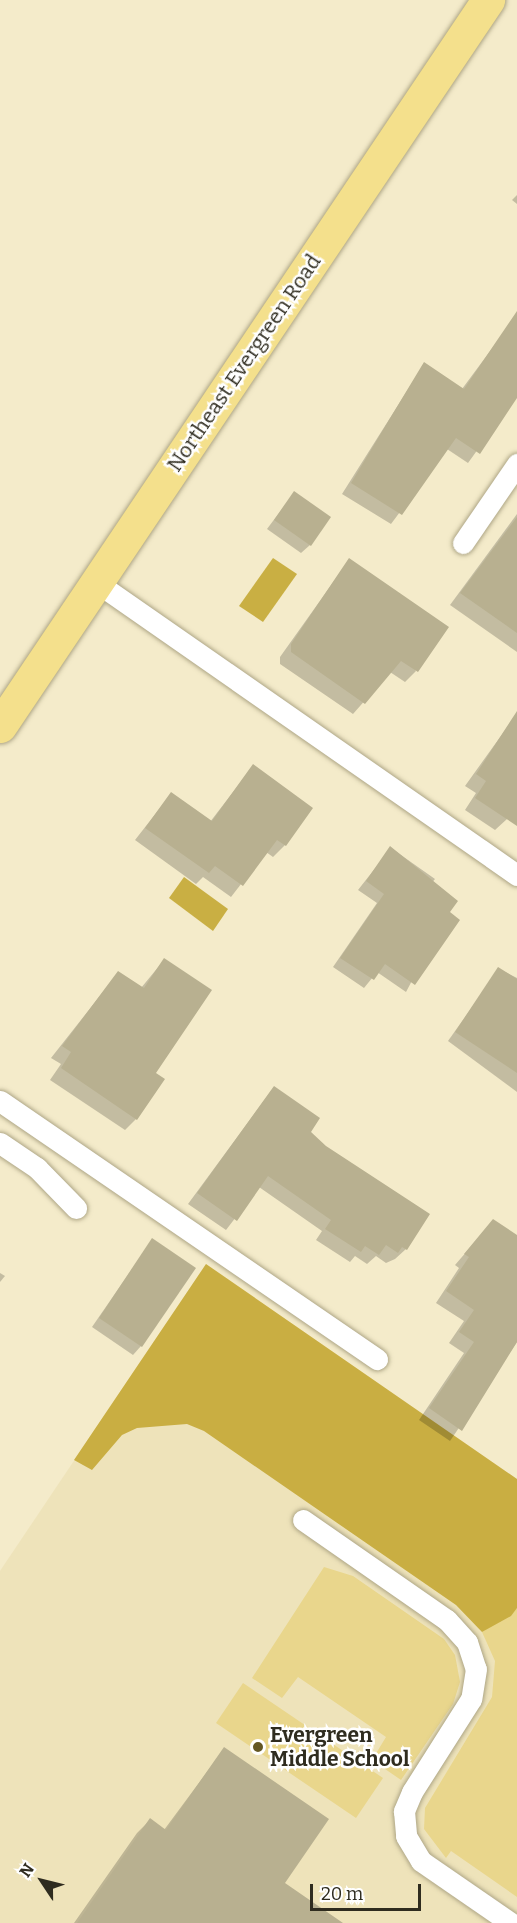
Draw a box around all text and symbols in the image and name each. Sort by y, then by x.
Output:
street label: Northeast Evergreen Road [162,250,326,476]
place label: Evergreen Middle School [270,1722,409,1772]
marker: Evergreen Middle School [251,1740,265,1754]
north arrow [12,1851,72,1911]
text: N [16,1860,38,1881]
scale bar [313,1872,424,1910]
text: 20 m [321,1883,363,1905]

